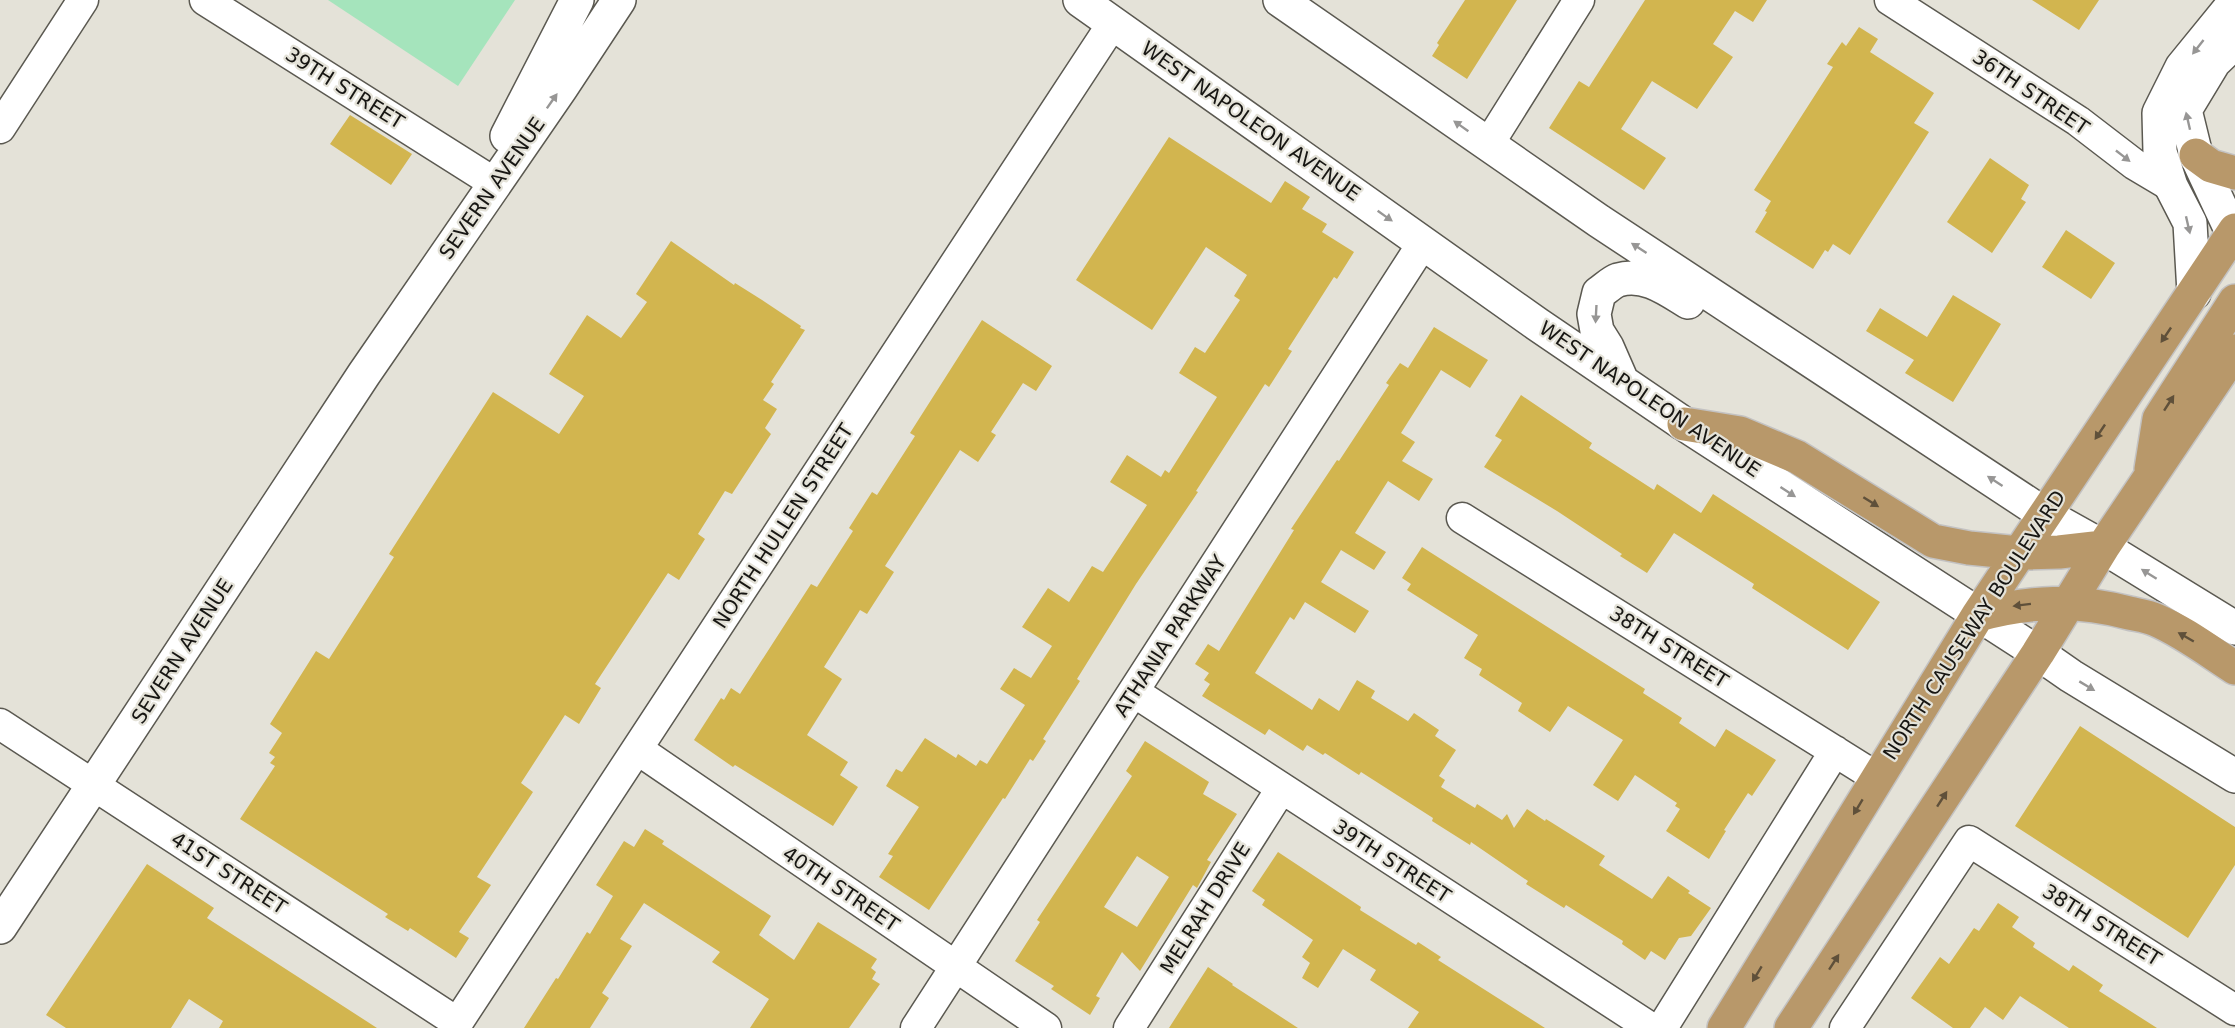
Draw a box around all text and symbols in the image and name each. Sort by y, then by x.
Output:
street label: WEST NAPOLEON AVENUE [1137,36,1365,206]
one-way arrow [2192,39,2205,55]
street label: 39TH STREET [281,42,409,134]
street label: 36TH STREET [1968,44,2094,140]
one-way arrow [546,93,557,109]
street label: SEVERN AVENUE [434,112,550,264]
one-way arrow [2183,112,2192,131]
one-way arrow [1453,120,1469,132]
one-way arrow [2115,149,2131,162]
one-way arrow [1376,210,1392,222]
one-way arrow [2184,216,2194,234]
one-way arrow [1631,243,1647,254]
one-way arrow [1592,304,1601,323]
street label: WEST NAPOLEON AVENUE [1535,316,1765,482]
one-way arrow [2161,327,2172,343]
one-way arrow [2164,395,2175,412]
street label: NORTH HULLEN STREET [708,419,859,633]
one-way arrow [2095,424,2106,440]
one-way arrow [1987,476,2004,487]
one-way arrow [1780,486,1796,497]
street label: NORTH CAUSEWAY BOULEVARD [1878,486,2070,764]
one-way arrow [1863,497,1879,508]
street label: ATHANIA PARKWAY [1109,550,1232,721]
one-way arrow [2141,568,2157,579]
street label: SEVERN AVENUE [126,574,238,728]
one-way arrow [2013,600,2032,610]
street label: 38TH STREET [1605,601,1733,693]
one-way arrow [2177,632,2194,642]
one-way arrow [2079,681,2096,691]
one-way arrow [1936,791,1947,807]
one-way arrow [1853,799,1863,816]
street label: 39TH STREET [1329,814,1456,908]
street label: 41ST STREET [167,827,292,920]
street label: MELRAH DRIVE [1155,838,1255,978]
street label: 40TH STREET [778,841,904,937]
street label: 38TH STREET [2038,879,2166,971]
one-way arrow [1829,953,1840,970]
one-way arrow [1751,966,1762,982]

